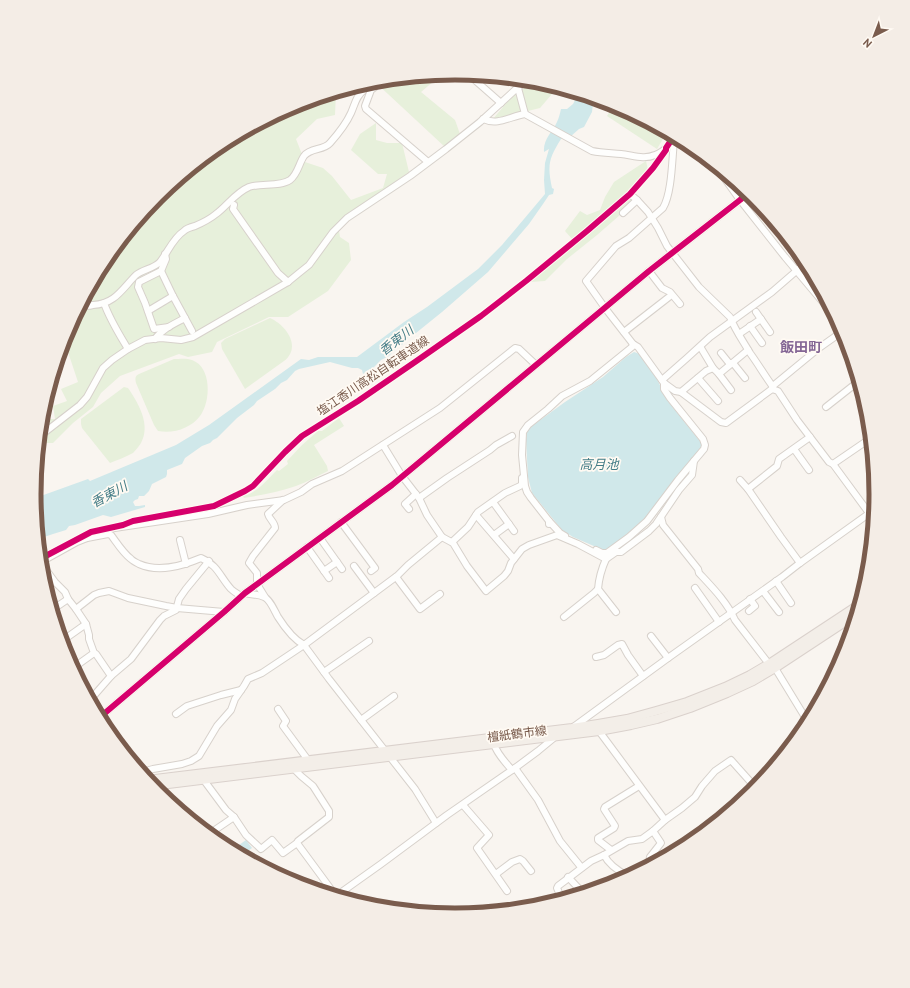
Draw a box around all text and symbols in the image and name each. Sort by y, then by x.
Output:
north arrow [854,16,894,56]
text: N [860,36,875,51]
water label: 香東川 [376,320,418,359]
street label: 塩江香川高松自転車道線 [314,332,432,419]
district label: 飯田町 [780,338,822,356]
water label: 高月池 [579,456,620,473]
water label: 香東川 [88,477,132,511]
street label: 檀紙鶴市線 [486,722,548,745]

